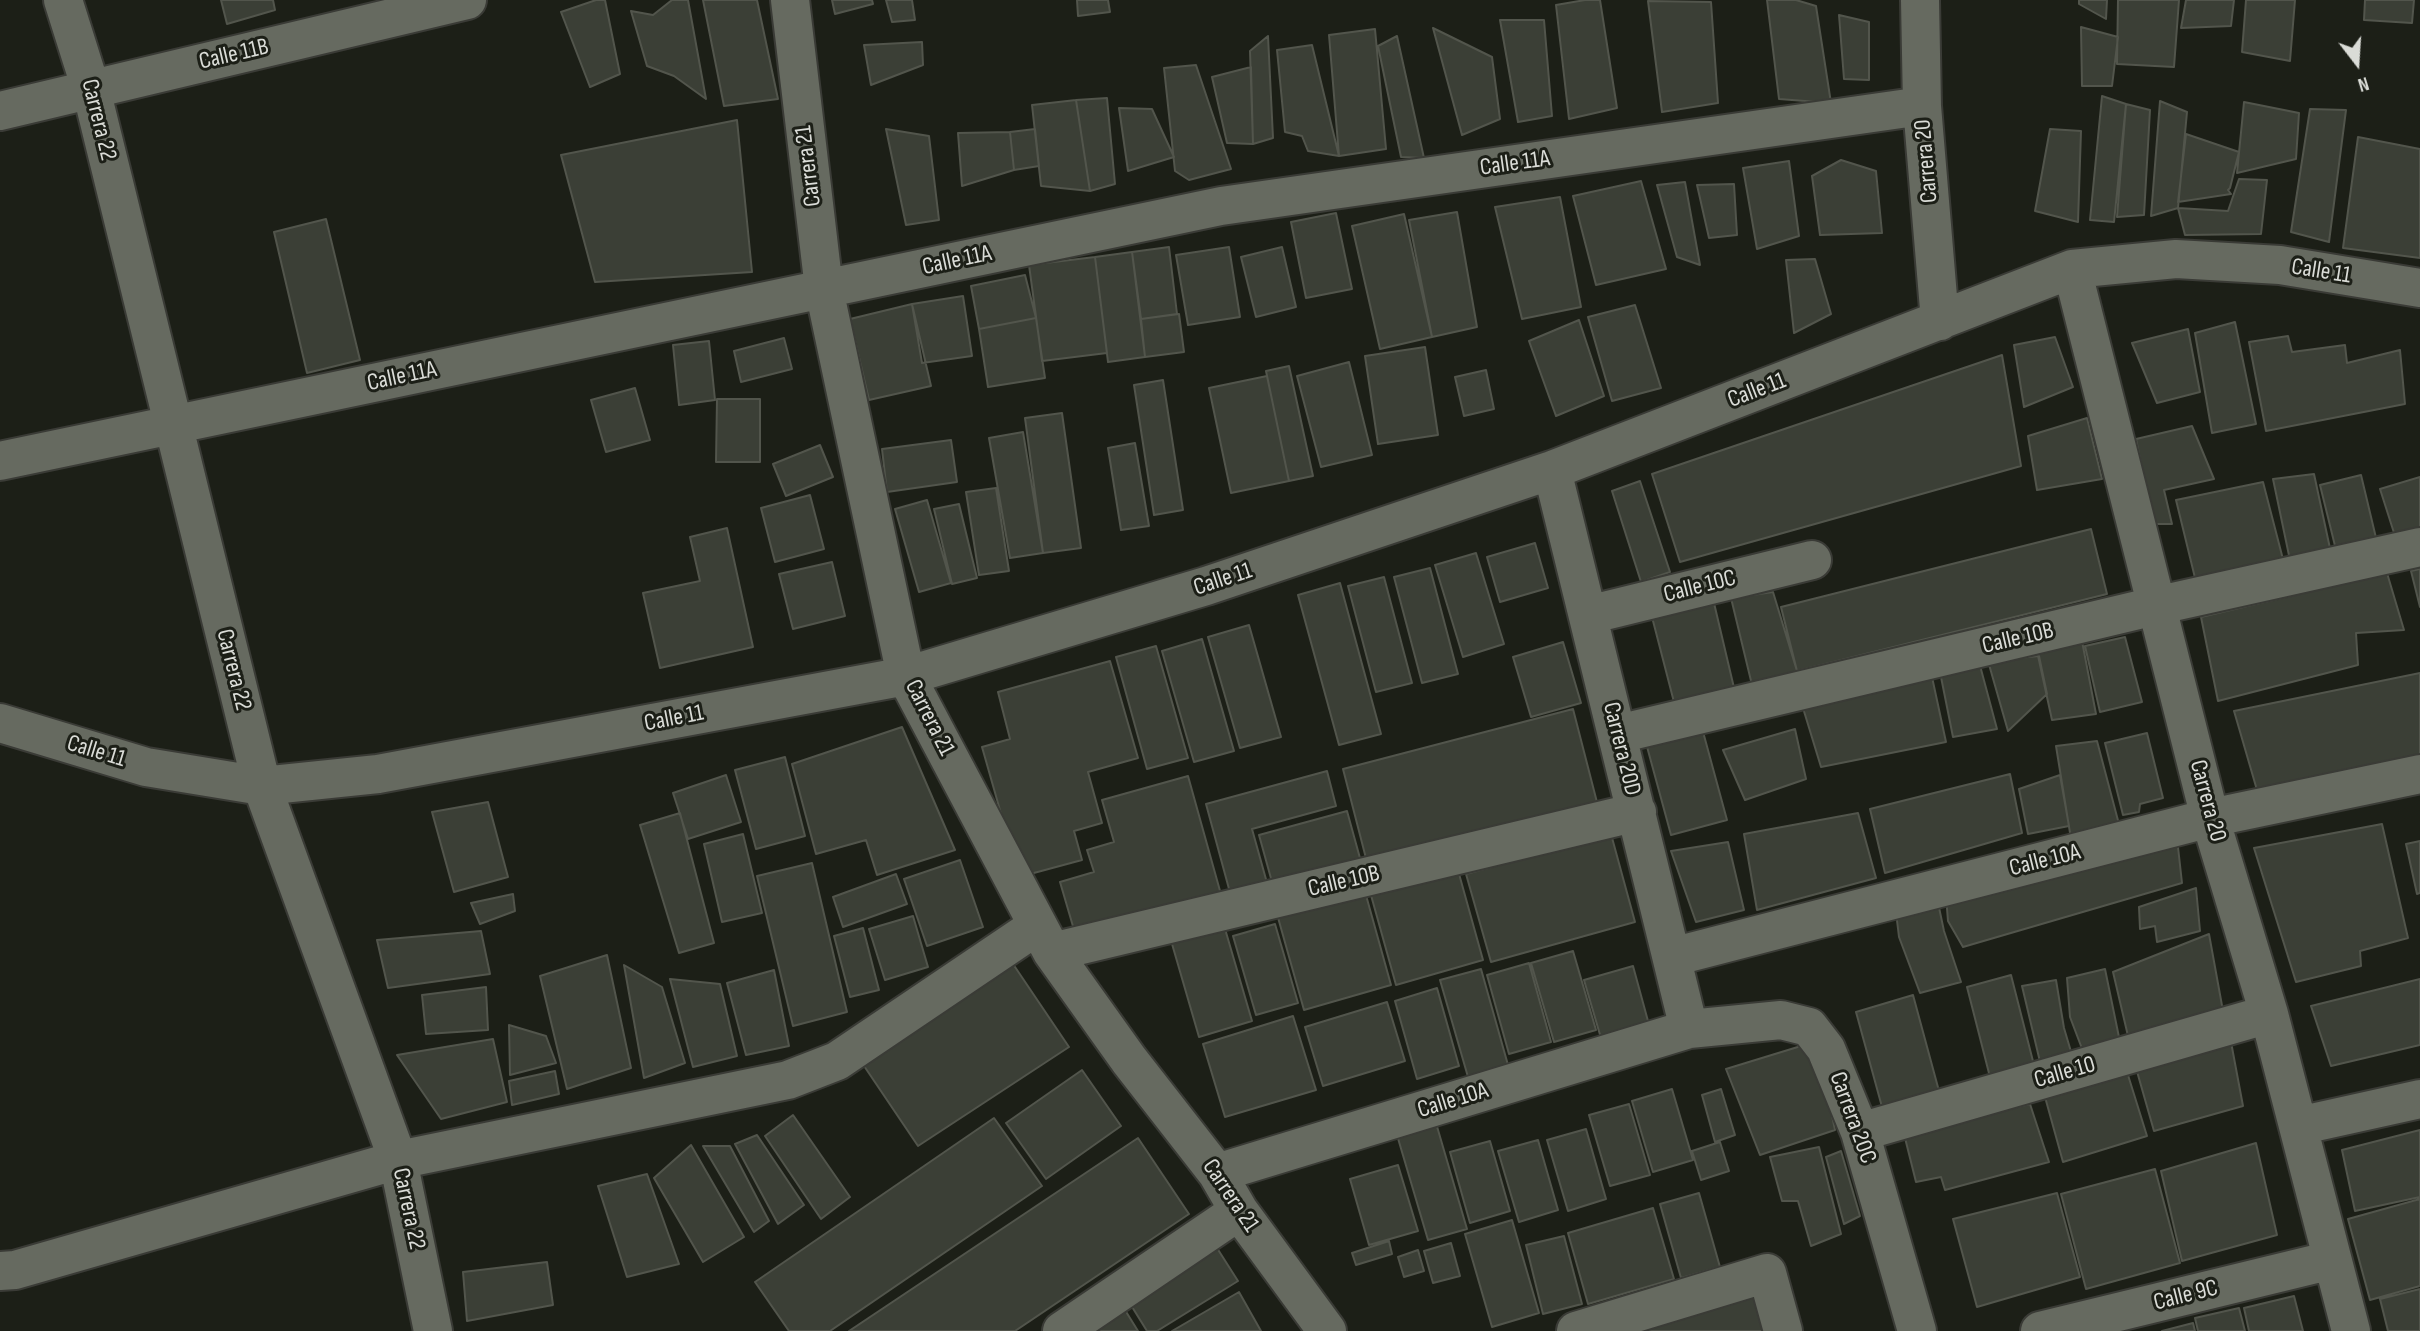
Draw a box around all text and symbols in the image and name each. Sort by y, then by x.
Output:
north arrow [2322,28,2392,98]
street label: Calle 11B [196,33,272,77]
text: N [2355,71,2372,96]
street label: Carrera 22 [74,76,122,164]
street label: Carrera 20 [1909,118,1945,204]
street label: Carrera 21 [790,124,828,208]
street label: Calle 11A [1478,145,1552,183]
street label: Calle 11A [920,240,994,282]
street label: Calle 11 [2289,253,2353,291]
street label: Calle 11A [365,356,439,398]
street label: Calle 11 [1724,367,1790,415]
street label: Calle 11 [1190,557,1256,603]
street label: Calle 10C [1661,564,1739,610]
street label: Calle 10B [1979,617,2057,661]
street label: Carrera 22 [209,626,257,714]
street label: Carrera 21 [898,675,960,761]
street label: Calle 11 [642,699,706,739]
street label: Carrera 20D [1595,699,1647,799]
street label: Calle 11 [63,730,129,774]
street label: Carrera 20 [2182,757,2232,845]
street label: Calle 10A [2007,838,2083,884]
street label: Calle 10B [1305,860,1383,904]
street label: Calle 10 [2031,1051,2099,1095]
street label: Carrera 20C [1822,1068,1882,1168]
street label: Calle 10A [1414,1077,1492,1125]
street label: Carrera 21 [1195,1154,1265,1238]
street label: Carrera 22 [385,1165,431,1253]
street label: Calle 9C [2151,1274,2221,1318]

